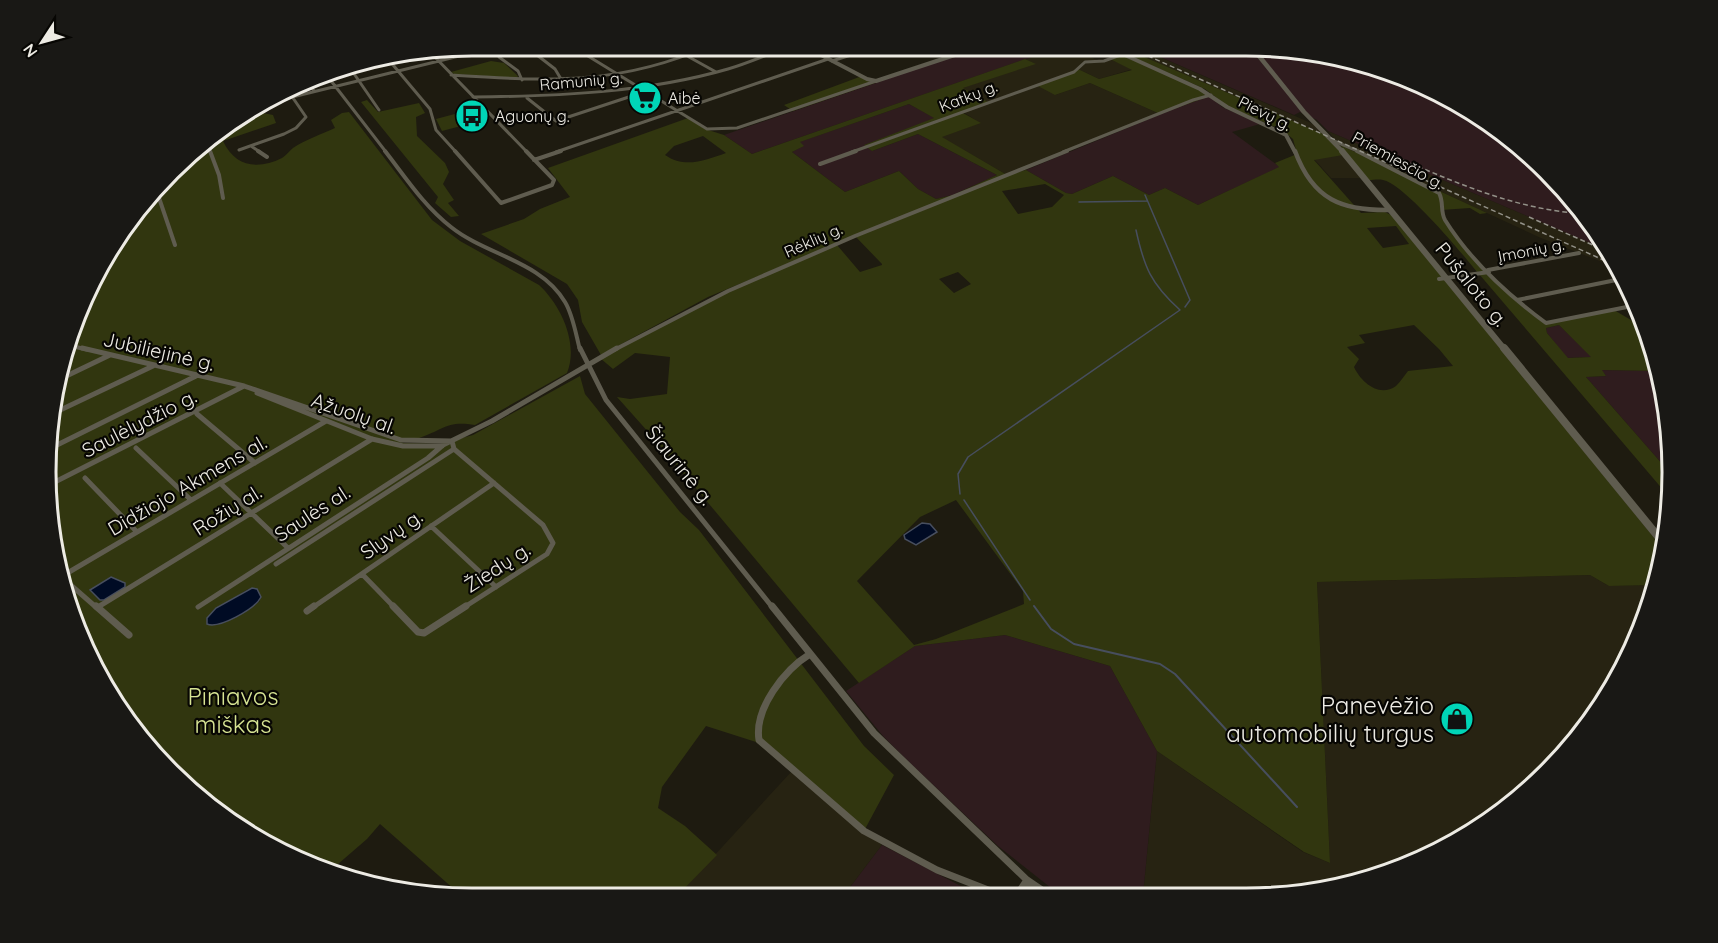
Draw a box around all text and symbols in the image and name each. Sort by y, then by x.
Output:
north arrow [12,12,72,72]
text: N [18,40,41,61]
street label: Ramunių g. [539,67,623,95]
street label: Katkų g. [936,76,1000,116]
supermarket icon: Aibė [627,80,663,116]
place label: Aibė [668,88,701,108]
street label: Pievų g. [1235,91,1295,135]
bus stop icon: Aguonų g. [454,98,490,134]
place label: Aguonų g. [495,106,570,126]
street label: Priemiesčio g. [1349,127,1447,193]
street label: Rėklių g. [781,218,845,262]
street label: Įmonių g. [1496,234,1566,266]
street label: Pušaloto g. [1430,237,1514,331]
street label: Jubiliejinė g. [101,326,217,376]
street label: Saulėlydžio g. [77,383,201,463]
street label: Ąžuolų al. [308,387,400,439]
street label: Šiaurinė g. [640,420,720,510]
street label: Didžiojo Akmens al. [103,429,271,541]
street label: Rožių al. [188,479,266,541]
street label: Saulės al. [269,479,355,547]
street label: Slyvų g. [355,504,427,564]
street label: Žiedų g. [459,536,535,598]
park label: Piniavos miškas [187,681,279,739]
place label: Panevėžio automobilių turgus [1226,690,1434,748]
shop icon: Panevėžio automobilių turgus [1439,701,1475,737]

